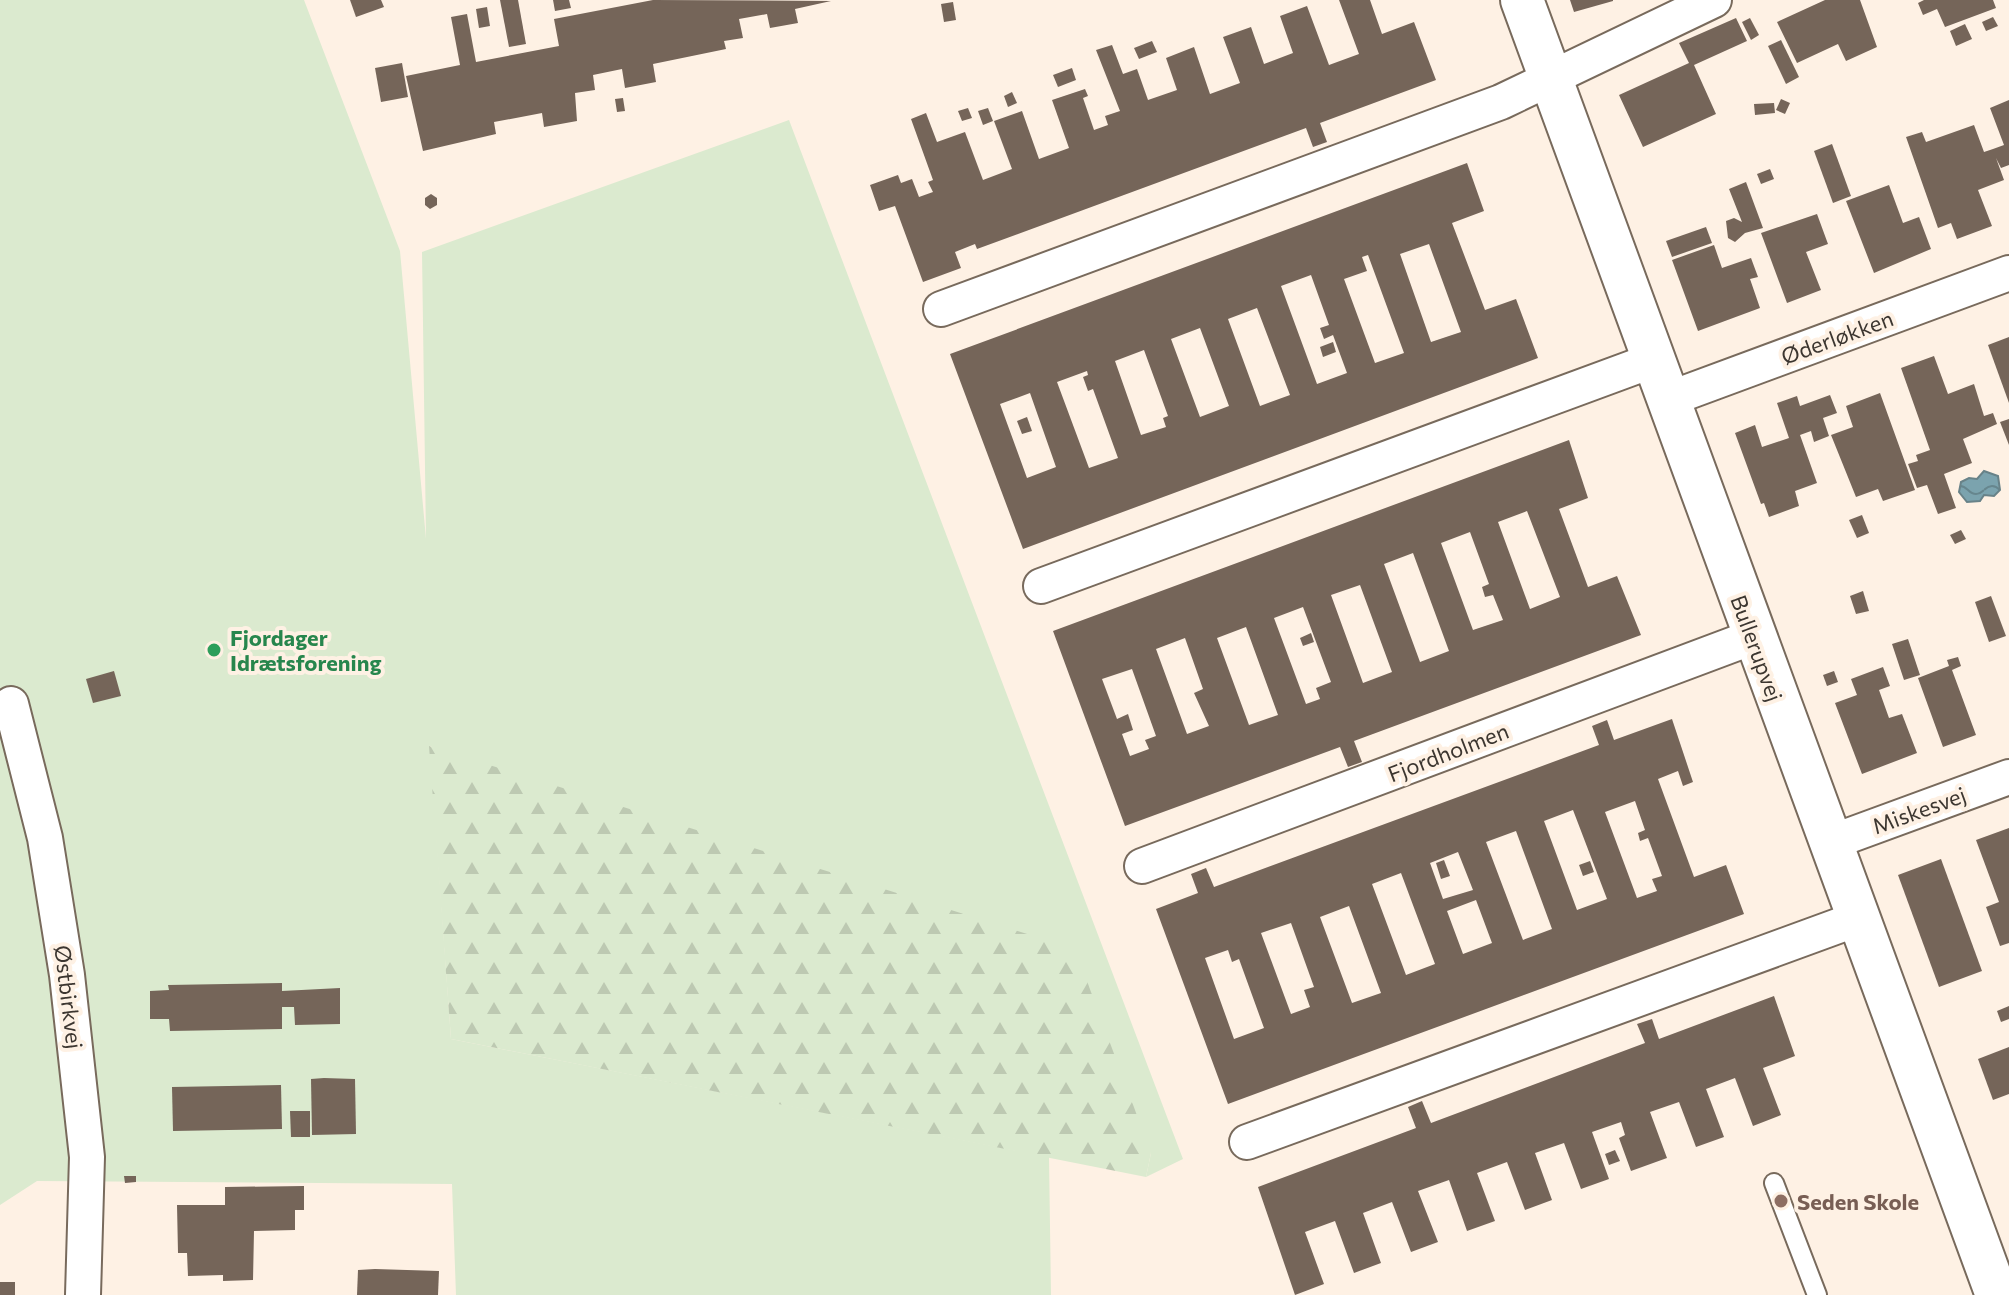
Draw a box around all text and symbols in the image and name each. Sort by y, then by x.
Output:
street label: Øderløkken [1777,304,1897,370]
street label: Bullerupvej [1725,591,1789,705]
place label: Fjordager Idrætsforening [230,624,382,676]
marker: Fjordager Idrætsforening [205,641,223,659]
street label: Fjordholmen [1384,717,1512,787]
street label: Miskesvej [1868,781,1970,839]
street label: Østbirkvej [49,944,89,1050]
place label: Seden Skole [1797,1188,1919,1215]
marker: Seden Skole [1772,1192,1790,1210]

